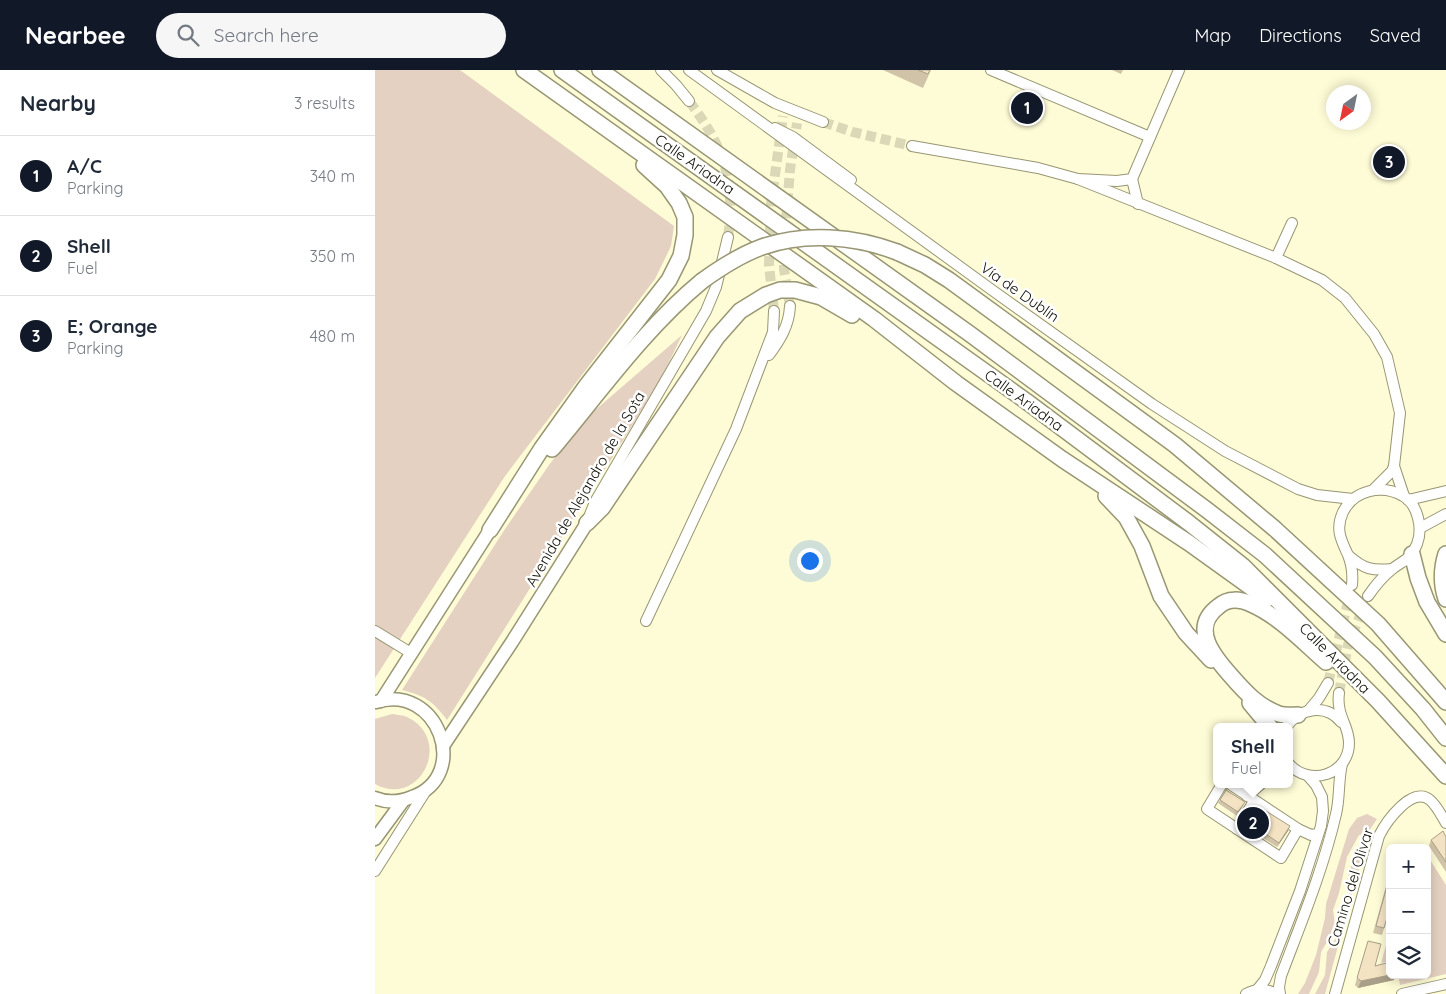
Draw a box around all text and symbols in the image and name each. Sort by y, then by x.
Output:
search box [156,13,506,58]
text: Nearbee [25,20,126,50]
icon: search [174,21,202,49]
text: Search here [214,23,319,47]
text: Map [1194,24,1231,47]
text: Directions [1259,24,1342,47]
text: Saved [1370,24,1421,47]
north arrow [1326,85,1371,130]
pin: 1 [1011,89,1043,127]
text: Nearby [20,90,96,116]
text: 3 results [294,93,355,113]
street label: Calle Ariadna [652,130,738,198]
pin: 3 [1373,143,1405,181]
text: A/C [67,154,102,178]
text: 1 [33,166,39,186]
text: 340 m [310,166,355,186]
text: Parking [67,178,124,198]
text: Shell [67,234,111,258]
text: 2 [31,246,41,266]
text: 350 m [309,246,355,266]
text: Fuel [67,258,98,278]
street label: Vía de Dublín [977,258,1063,326]
text: E; Orange [67,314,157,338]
text: 3 [32,326,40,346]
text: 480 m [309,326,355,346]
text: Parking [67,338,124,358]
street label: Calle Ariadna [981,365,1067,435]
street label: Avenida de Alejandro de la Sota [521,388,649,590]
your location [797,548,823,574]
street label: Calle Ariadna [1295,618,1375,698]
popup [1213,723,1293,788]
text: Shell [1231,734,1275,758]
text: Fuel [1231,758,1262,778]
pin: 2 [1237,804,1269,842]
street label: Camino del Olivar [1323,825,1377,949]
map controls [1386,844,1431,979]
button: + [1386,844,1431,889]
button: − [1386,889,1431,934]
button: layers [1386,934,1431,979]

